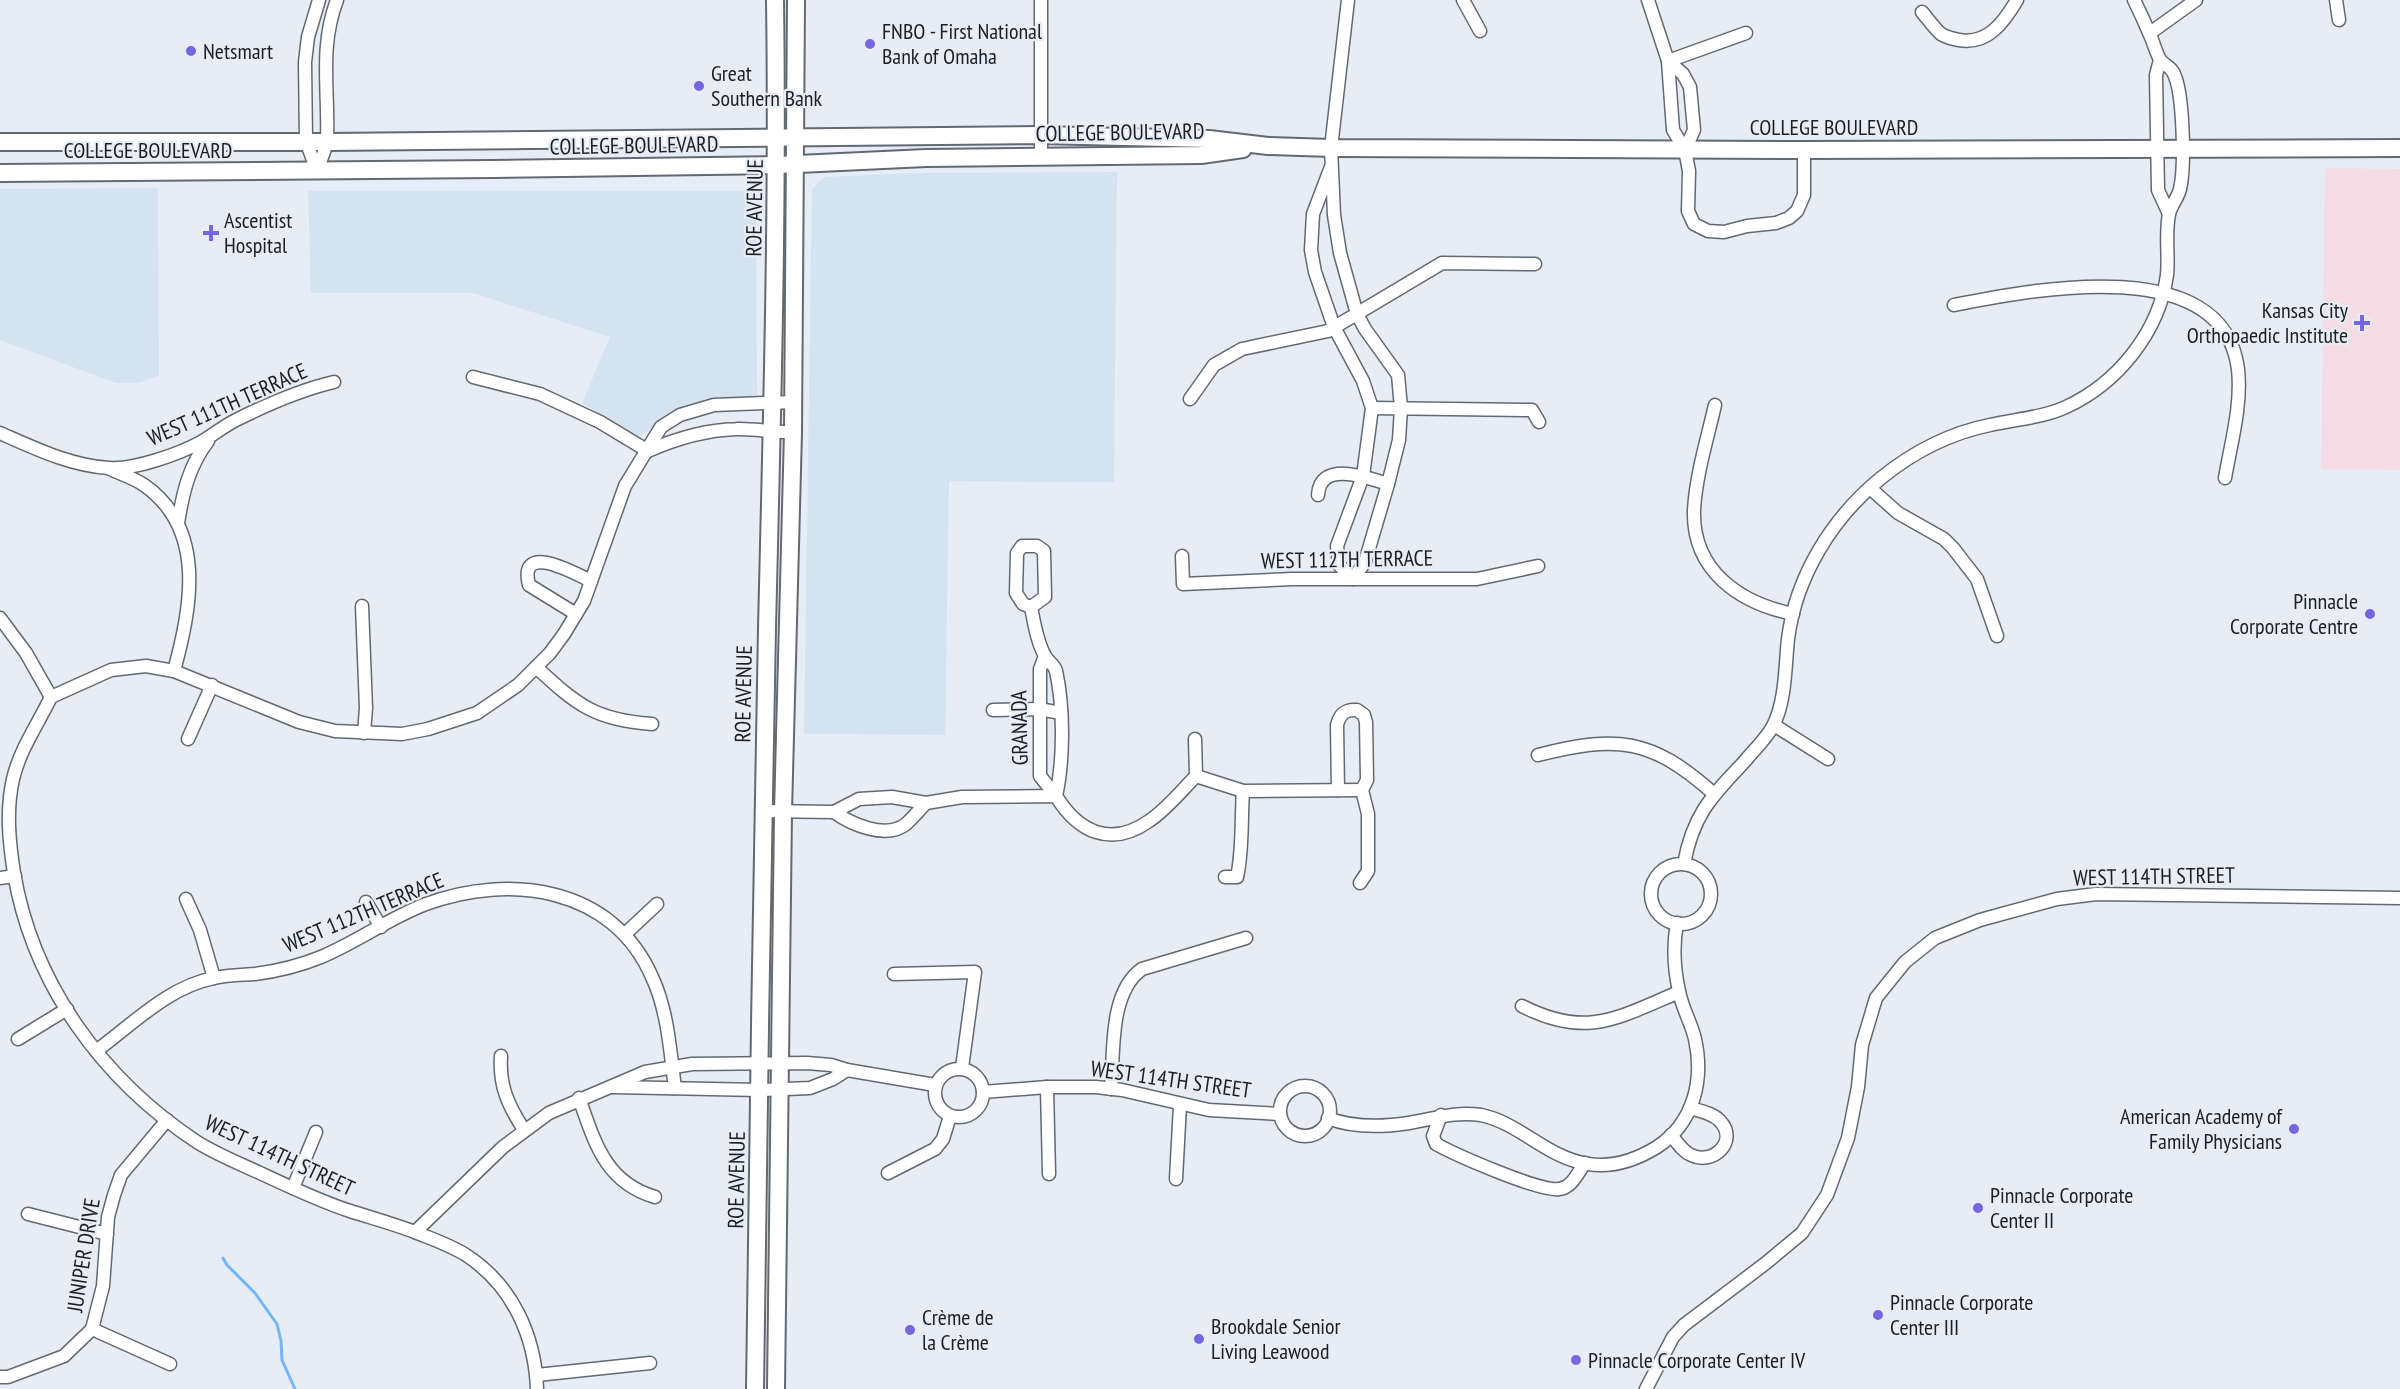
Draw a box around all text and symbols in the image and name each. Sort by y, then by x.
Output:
place label: FNBO - First National Bank of Omaha [882,17,1043,70]
place label: Netsmart [203,37,273,65]
marker: FNBO - First National Bank of Omaha [863,37,877,51]
marker: Netsmart [184,44,198,58]
place label: Great Southern Bank [711,59,822,112]
marker: Great Southern Bank [692,79,706,93]
street label: COLLEGE BOULEVARD [1750,113,1918,141]
street label: COLLEGE BOULEVARD [1035,117,1205,147]
street label: COLLEGE BOULEVARD [549,130,719,160]
street label: COLLEGE BOULEVARD [64,136,232,164]
street label: ROE AVENUE [739,159,769,257]
place label: Ascentist Hospital [224,206,292,259]
marker: Ascentist Hospital [202,224,220,242]
place label: Kansas City Orthopaedic Institute [2187,296,2349,349]
marker: Kansas City Orthopaedic Institute [2353,314,2371,332]
street label: WEST 111TH TERRACE [143,356,311,452]
street label: WEST 112TH TERRACE [1261,543,1433,575]
place label: Pinnacle Corporate Centre [2230,587,2358,640]
marker: Pinnacle Corporate Centre [2363,607,2377,621]
street label: ROE AVENUE [728,645,758,743]
street label: GRANADA [1004,690,1034,766]
street label: WEST 114TH STREET [2073,861,2235,891]
street label: WEST 112TH TERRACE [278,865,448,959]
street label: WEST 114TH STREET [1089,1054,1253,1104]
place label: American Academy of Family Physicians [2120,1102,2283,1155]
street label: WEST 114TH STREET [201,1108,359,1202]
marker: American Academy of Family Physicians [2287,1122,2301,1136]
street label: ROE AVENUE [721,1131,751,1229]
place label: Pinnacle Corporate Center II [1990,1181,2133,1234]
street label: JUNIPER DRIVE [60,1196,106,1315]
marker: Pinnacle Corporate Center II [1971,1201,1985,1215]
place label: Pinnacle Corporate Center III [1890,1288,2033,1341]
place label: Crème de la Crème [922,1303,994,1356]
marker: Pinnacle Corporate Center III [1871,1308,1885,1322]
place label: Brookdale Senior Living Leawood [1211,1312,1341,1365]
marker: Crème de la Crème [903,1323,917,1337]
marker: Brookdale Senior Living Leawood [1192,1332,1206,1346]
place label: Pinnacle Corporate Center IV [1588,1346,1806,1374]
marker: Pinnacle Corporate Center IV [1569,1353,1583,1367]

